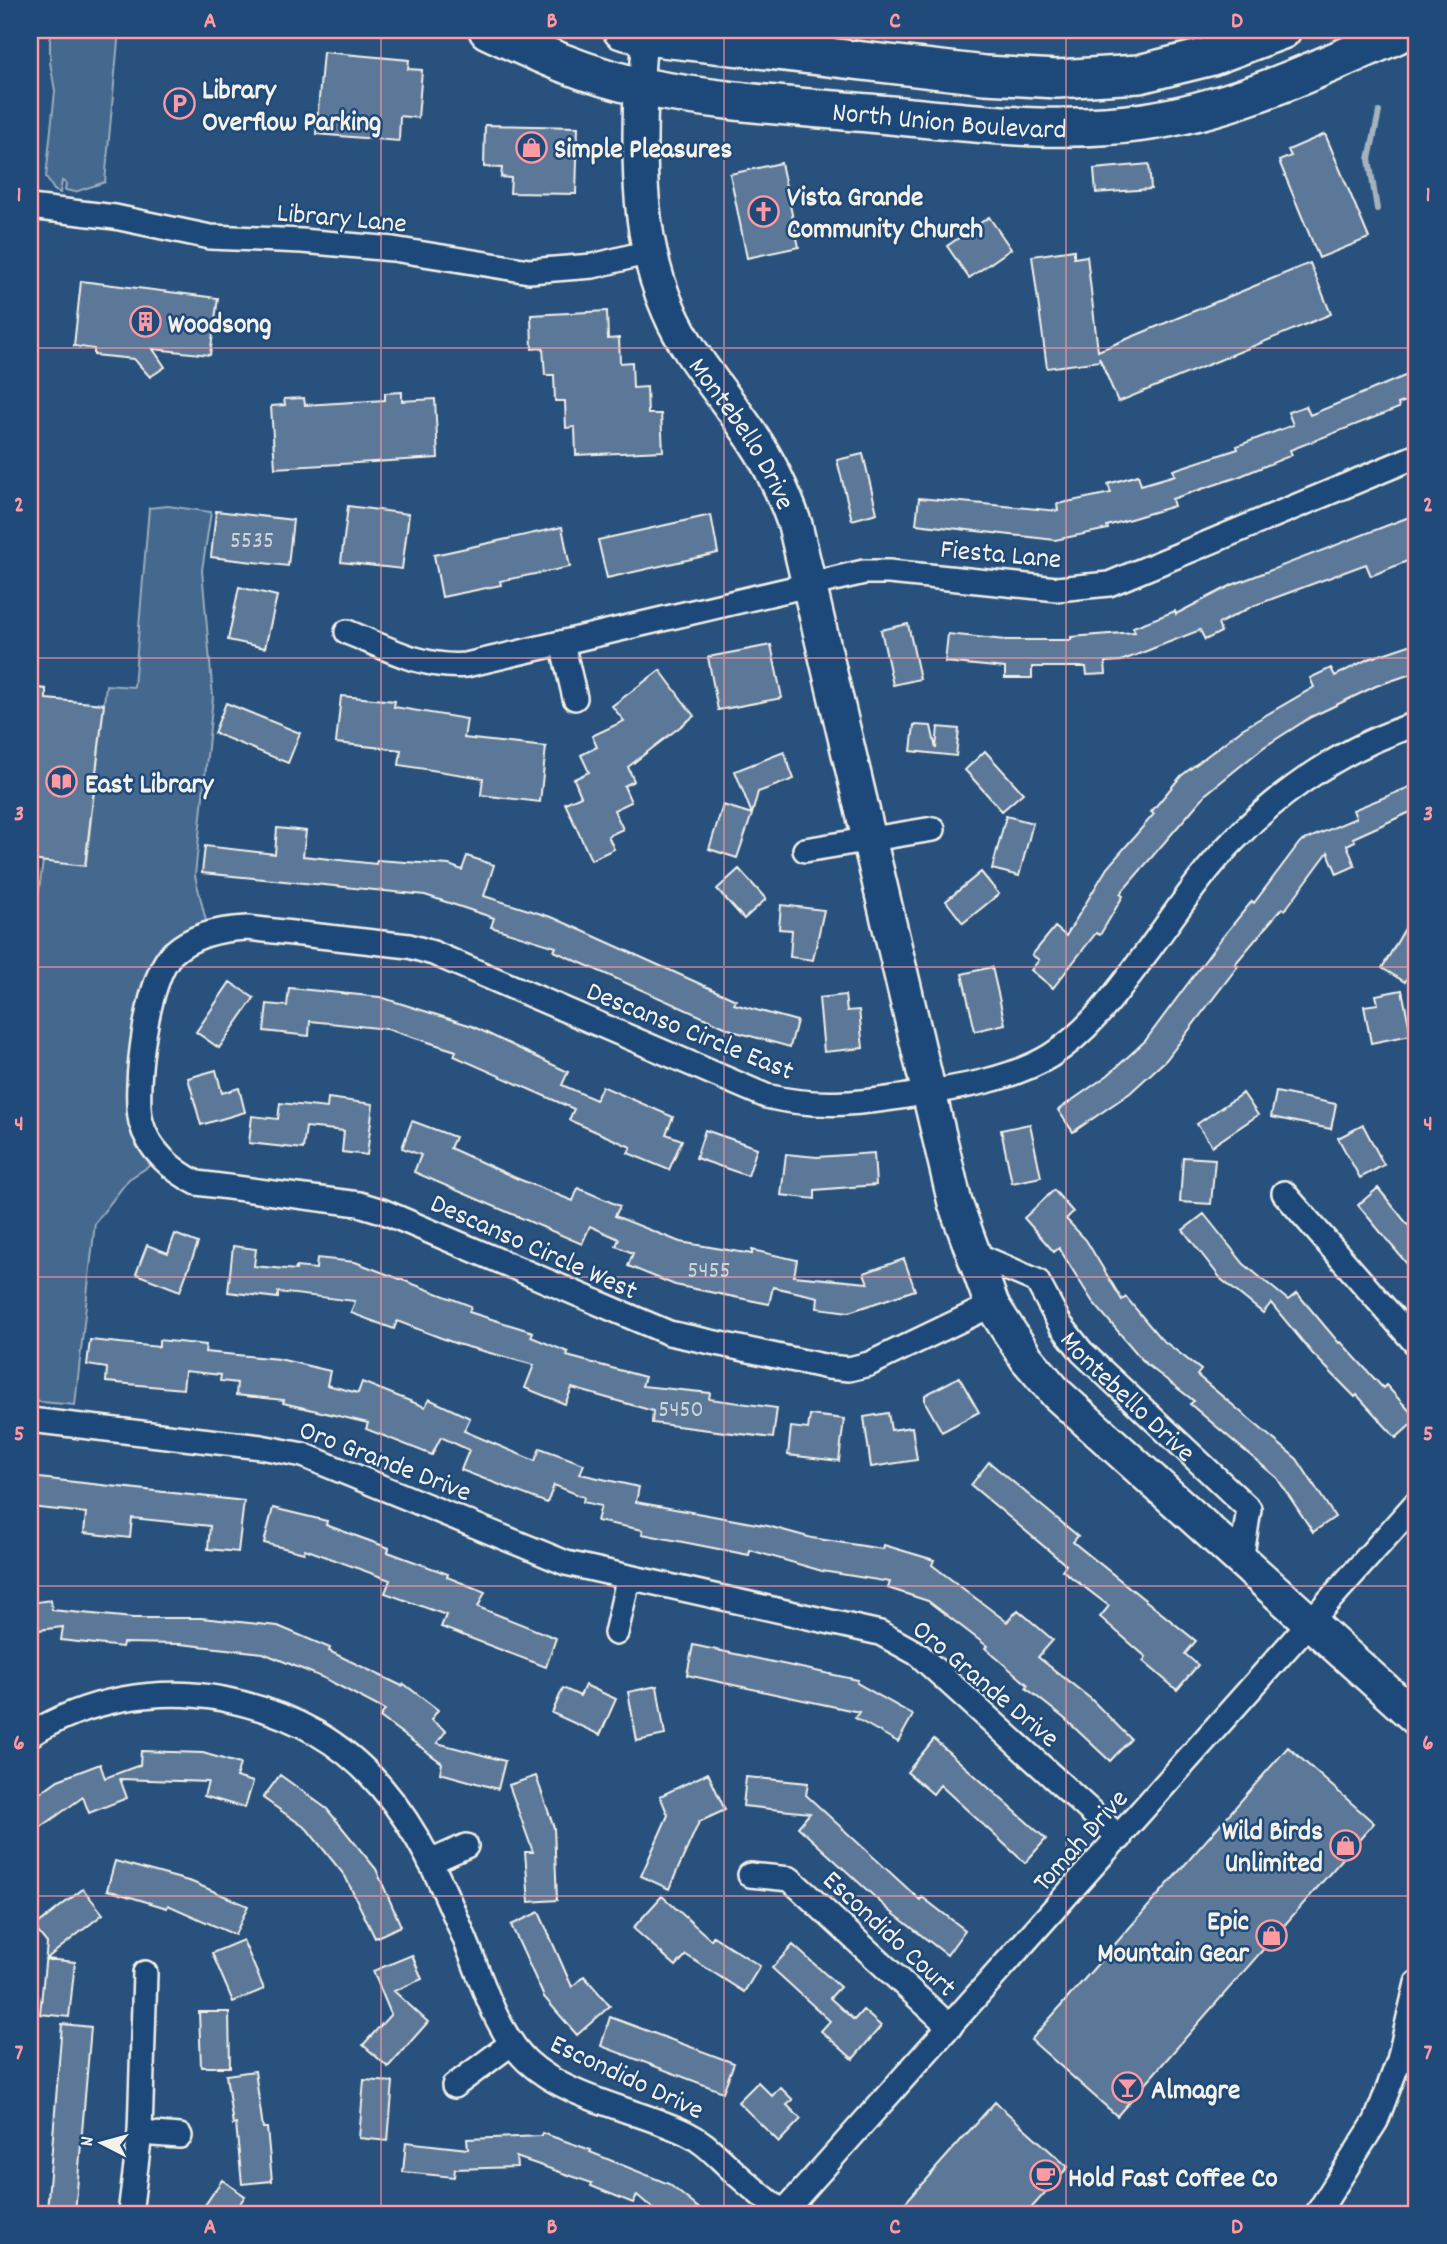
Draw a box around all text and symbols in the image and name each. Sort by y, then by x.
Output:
text: A [204,6,216,39]
text: B [547,6,558,39]
text: C [889,6,901,39]
text: D [1231,6,1243,39]
place label: Library Overflow Parking [202,73,381,145]
parking icon: Library Overflow Parking [162,87,196,121]
street label: North Union Boulevard [830,95,1067,152]
shop icon: Simple Pleasures [514,130,548,164]
place label: Simple Pleasures [554,132,732,172]
text: 1 [16,180,22,213]
place label: Vista Grande Community Church [787,180,983,252]
text: 1 [1425,180,1431,213]
church icon: Vista Grande Community Church [747,194,781,228]
street label: Library Lane [275,195,408,247]
building icon: Woodsong [128,305,162,339]
place label: Woodsong [168,307,272,347]
street label: Montebello Drive [676,351,803,517]
text: 2 [14,490,24,523]
text: 2 [1423,490,1433,523]
house number: 5535 [230,525,274,559]
street label: Fiesta Lane [938,532,1063,582]
library icon: East Library [45,765,79,799]
place label: East Library [85,767,215,807]
text: 3 [14,799,24,832]
text: 3 [1423,799,1433,832]
street label: Descanso Circle East [579,974,799,1093]
text: 4 [14,1109,24,1142]
text: 4 [1423,1109,1433,1142]
street label: Descanso Circle West [423,1186,643,1313]
house number: 5455 [687,1255,731,1289]
street label: Montebello Drive [1048,1324,1203,1474]
house number: 5450 [658,1394,704,1428]
street label: Oro Grande Drive [292,1412,476,1515]
text: 5 [14,1419,24,1452]
text: 5 [1423,1419,1433,1452]
street label: Oro Grande Drive [901,1612,1066,1760]
text: 6 [13,1728,25,1761]
text: 6 [1422,1728,1434,1761]
street label: Tomah Drive [1025,1782,1140,1903]
place label: Wild Birds Unlimited [1222,1814,1323,1886]
shop icon: Wild Birds Unlimited [1329,1828,1363,1862]
street label: Escondido Court [812,1863,964,2008]
place label: Epic Mountain Gear [1097,1904,1250,1976]
shop icon: Epic Mountain Gear [1255,1918,1289,1952]
street label: Escondido Drive [542,2026,709,2133]
text: 7 [15,2038,24,2071]
text: 7 [1424,2038,1433,2071]
bar icon: Almagre [1111,2071,1145,2105]
place label: Almagre [1151,2073,1240,2113]
north arrow [66,2108,136,2178]
text: N [75,2136,102,2148]
cafe icon: Hold Fast Coffee Co [1028,2159,1062,2193]
place label: Hold Fast Coffee Co [1068,2161,1278,2201]
text: A [204,2212,216,2244]
text: B [547,2212,558,2244]
text: C [889,2212,901,2244]
text: D [1231,2212,1243,2244]

